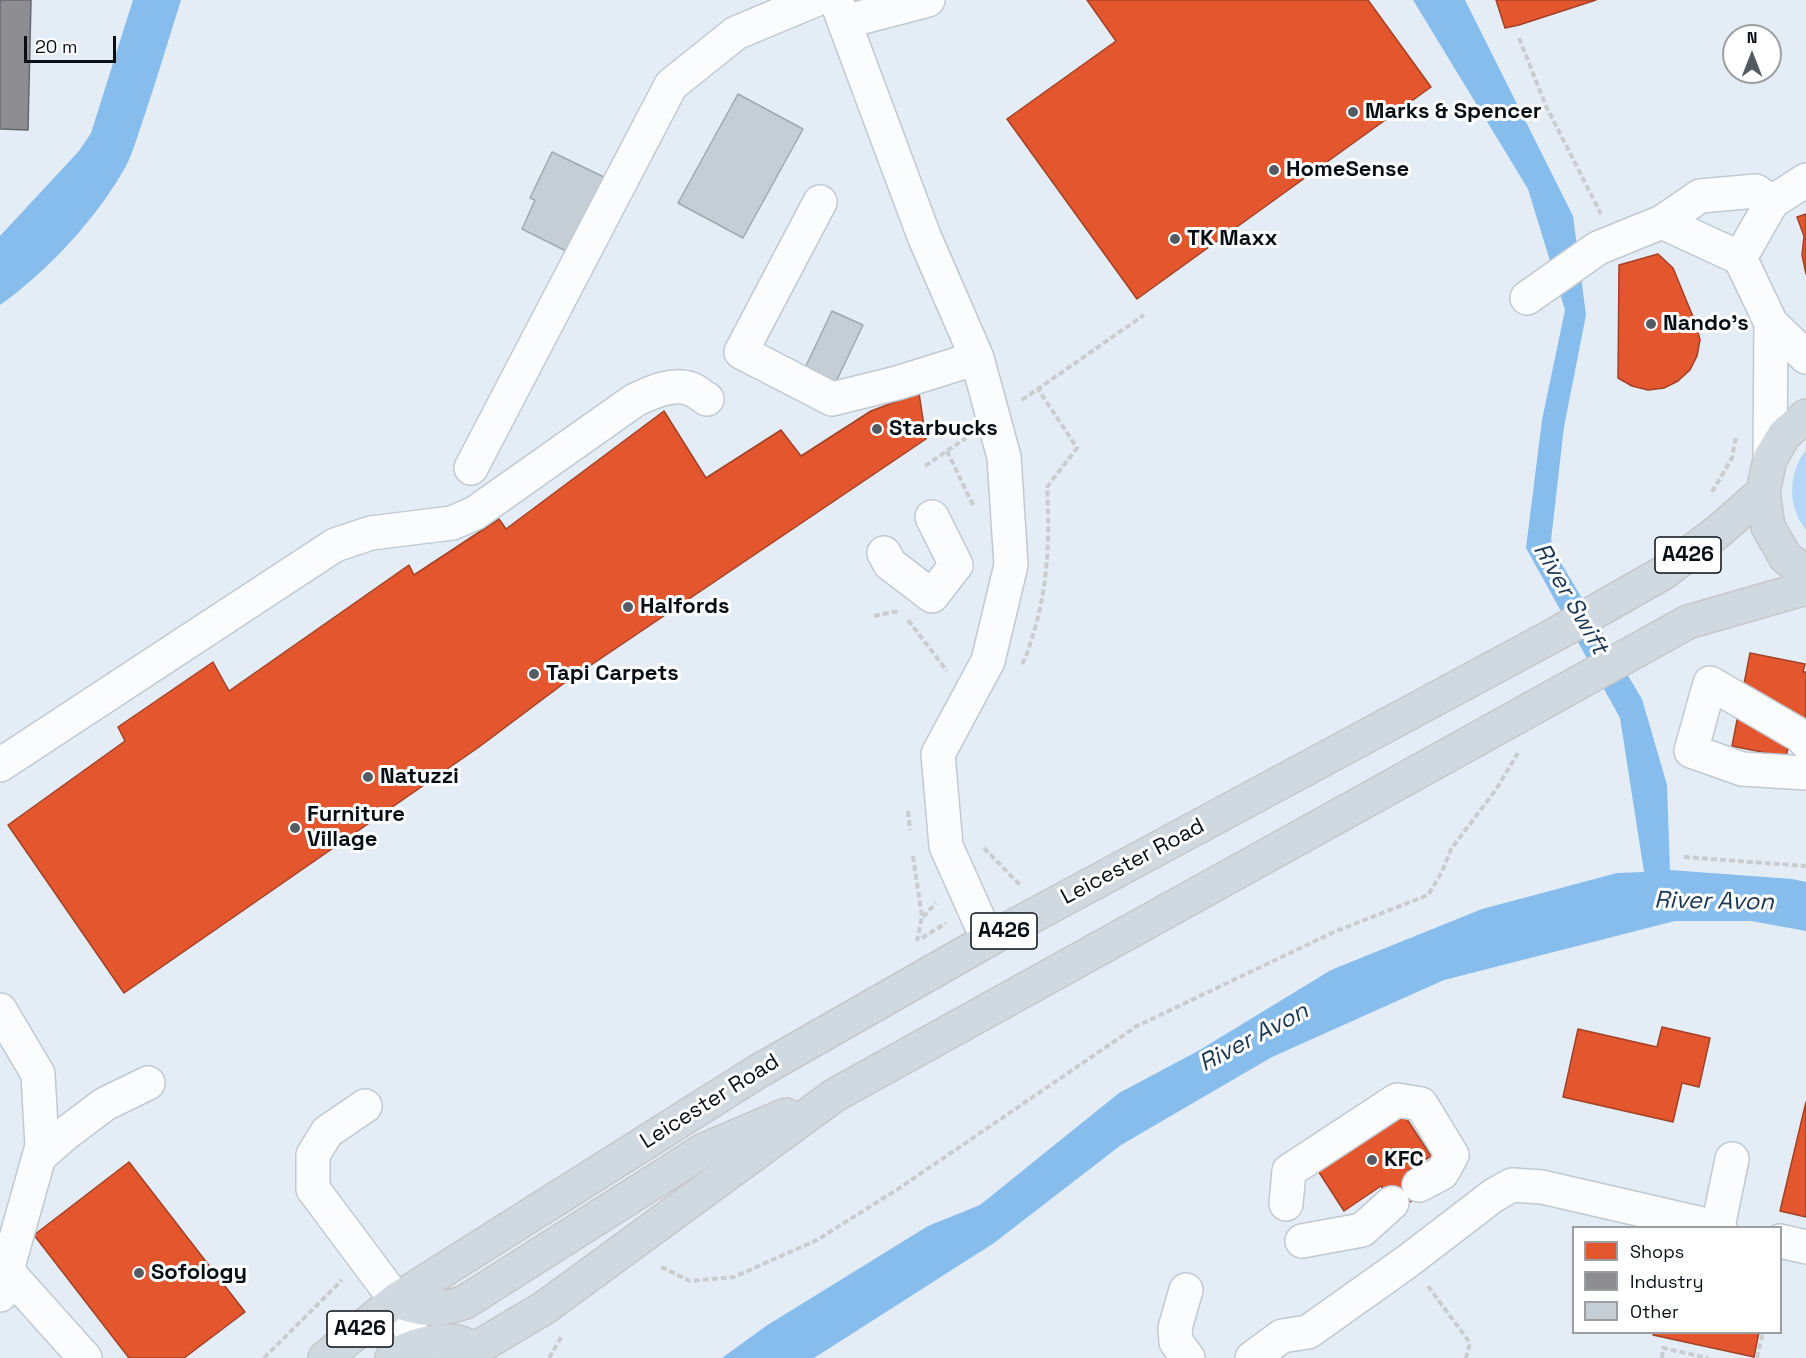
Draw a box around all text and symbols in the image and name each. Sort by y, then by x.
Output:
scale bar [27,24,118,62]
north arrow [1722,24,1782,84]
text: N [1747,27,1757,48]
text: 20 m [35,35,78,58]
place label: Marks & Spencer [1365,99,1542,125]
marker: Marks & Spencer [1346,105,1360,119]
place label: HomeSense [1286,157,1409,183]
marker: HomeSense [1267,163,1281,177]
place label: TK Maxx [1187,226,1277,252]
marker: TK Maxx [1168,232,1182,246]
place label: Nando's [1663,311,1749,337]
marker: Nando's [1644,317,1658,331]
place label: Starbucks [889,416,998,442]
marker: Starbucks [870,422,884,436]
road number: A426 [1655,537,1721,573]
water label: River Swift [1527,538,1613,660]
place label: Halfords [640,594,730,620]
marker: Halfords [621,600,635,614]
place label: Tapi Carpets [546,661,679,687]
marker: Tapi Carpets [527,667,541,681]
place label: Natuzzi [380,764,459,790]
marker: Natuzzi [361,770,375,784]
place label: Furniture Village [307,802,405,854]
street label: Leicester Road [1057,813,1209,911]
marker: Furniture Village [288,821,302,835]
water label: River Avon [1654,887,1774,917]
road number: A426 [971,913,1037,949]
water label: River Avon [1194,997,1314,1079]
street label: Leicester Road [636,1049,784,1155]
place label: KFC [1384,1147,1424,1173]
marker: KFC [1365,1153,1379,1167]
legend [1572,1226,1782,1334]
text: Shops [1630,1240,1684,1263]
place label: Sofology [151,1260,247,1286]
marker: Sofology [132,1266,146,1280]
text: Industry [1630,1270,1703,1293]
text: Other [1630,1300,1679,1323]
road number: A426 [327,1311,393,1347]

